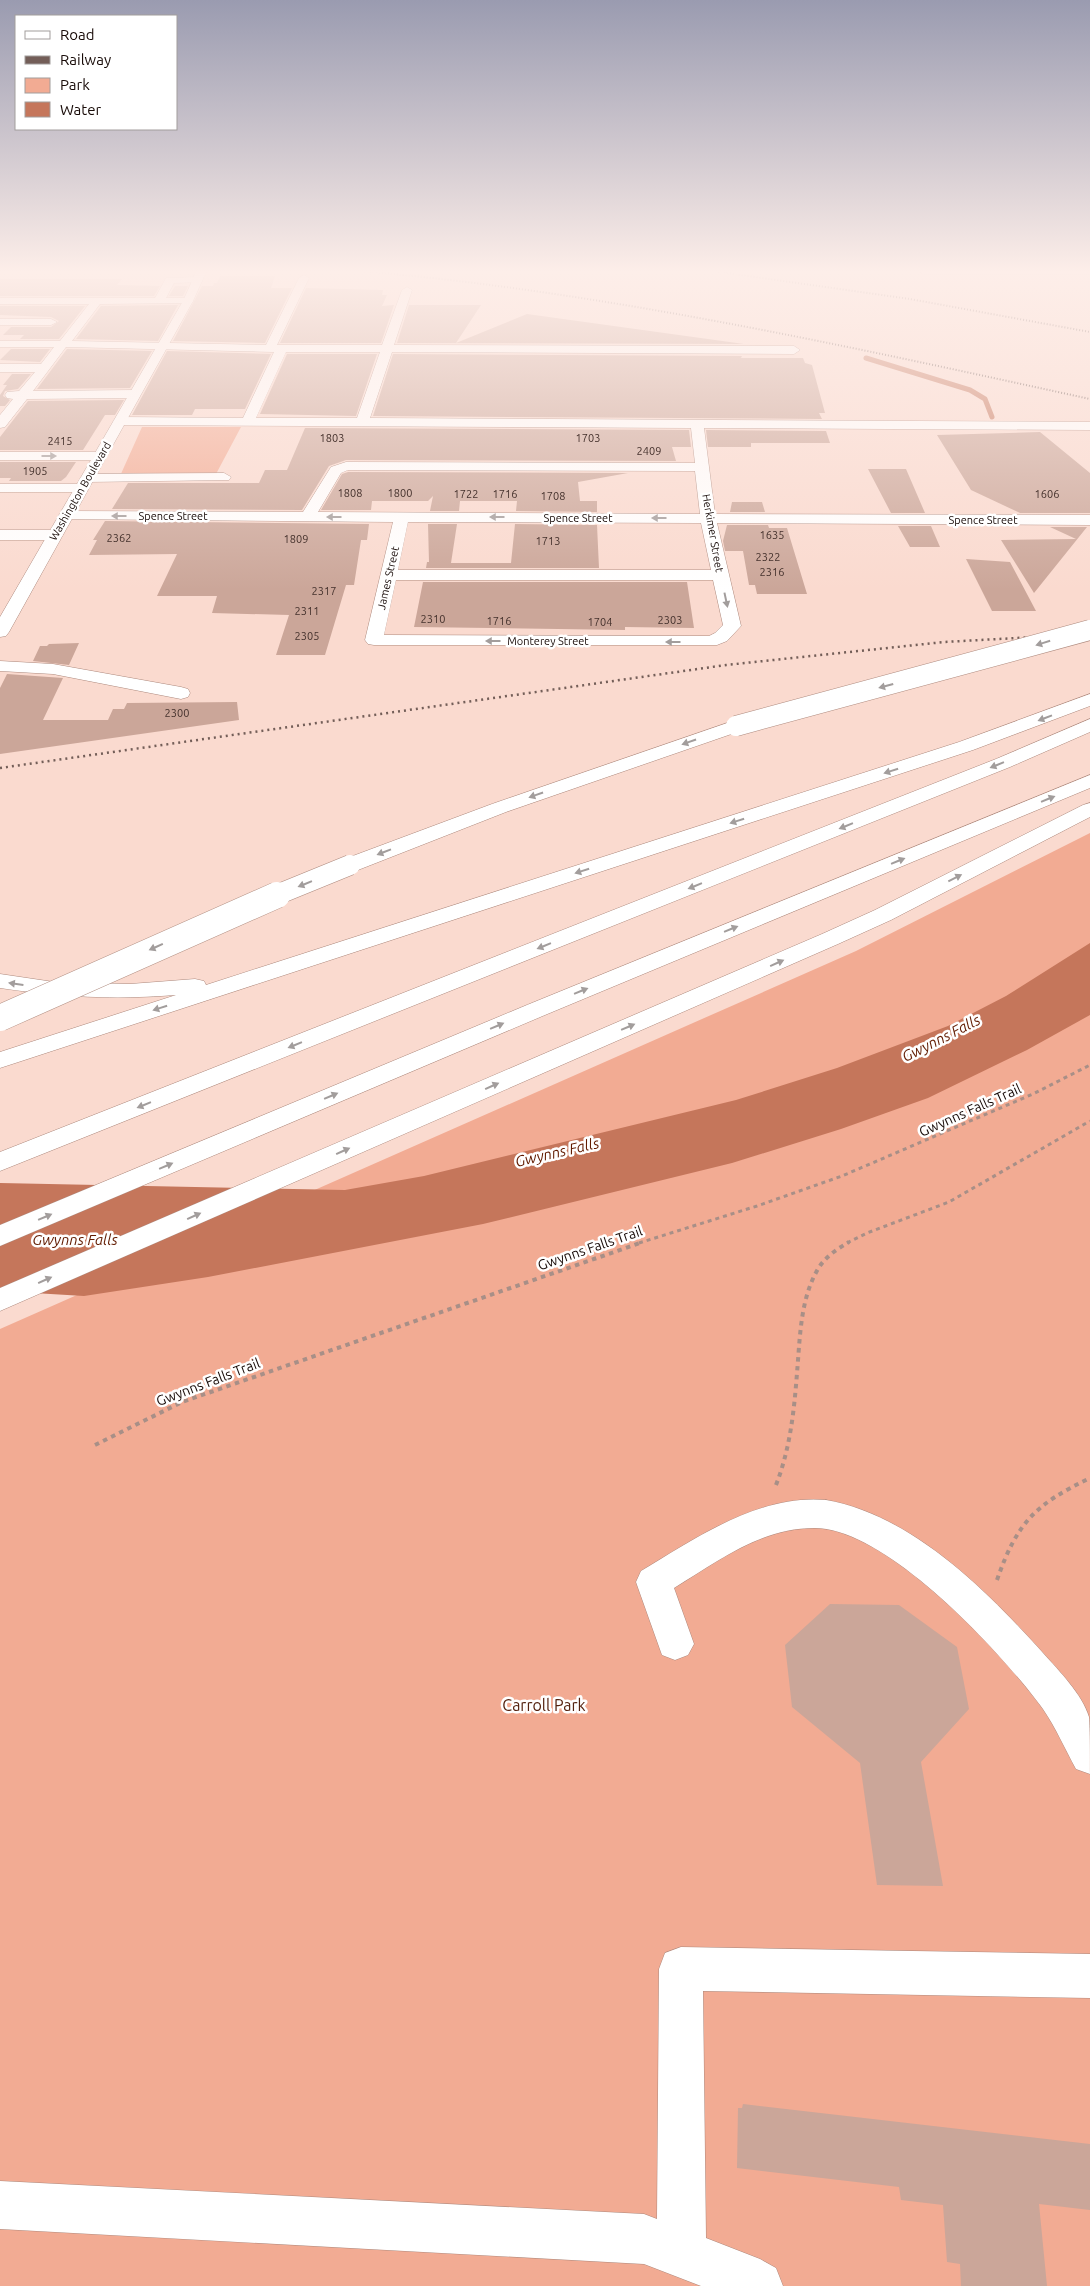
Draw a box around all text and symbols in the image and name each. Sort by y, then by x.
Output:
legend [15,15,178,130]
text: Road [60,26,95,43]
text: Railway [60,51,111,68]
text: Park [60,76,90,93]
text: Water [60,101,101,118]
house number: 1803 [320,432,344,444]
house number: 1703 [576,432,600,444]
house number: 2415 [48,435,72,447]
street label: Washington Boulevard [47,440,113,542]
house number: 2409 [637,445,661,457]
one-way arrow [41,452,57,460]
house number: 1905 [23,465,47,477]
house number: 1808 [338,487,362,499]
house number: 1800 [388,487,412,499]
house number: 1722 [454,488,478,500]
house number: 1716 [493,488,517,500]
house number: 1606 [1035,488,1059,500]
house number: 1708 [541,490,565,502]
street label: Herkimer Street [700,493,726,574]
street label: Spence Street [139,510,208,522]
one-way arrow [111,512,127,520]
street label: Spence Street [544,512,613,524]
one-way arrow [326,513,342,521]
one-way arrow [489,513,505,521]
one-way arrow [651,514,667,522]
street label: Spence Street [949,514,1018,526]
house number: 1635 [760,529,784,541]
house number: 2362 [107,532,131,544]
house number: 1809 [284,533,308,545]
house number: 1713 [536,535,560,547]
street label: James Street [375,545,401,611]
house number: 2322 [756,551,780,563]
house number: 2316 [760,566,784,578]
house number: 2317 [312,585,336,597]
one-way arrow [722,593,730,608]
house number: 2311 [295,605,319,617]
house number: 2310 [421,613,445,625]
house number: 2303 [658,614,682,626]
house number: 1716 [487,615,511,627]
house number: 1704 [588,616,612,628]
house number: 2305 [295,630,319,642]
street label: Monterey Street [507,635,589,647]
one-way arrow [485,637,501,645]
one-way arrow [665,638,681,646]
one-way arrow [1036,640,1051,648]
one-way arrow [879,682,894,690]
house number: 2300 [165,707,189,719]
one-way arrow [1037,714,1052,722]
one-way arrow [682,739,697,746]
one-way arrow [990,762,1004,770]
one-way arrow [883,767,898,775]
one-way arrow [528,791,543,799]
one-way arrow [1041,794,1055,802]
one-way arrow [729,818,744,825]
one-way arrow [839,822,853,830]
one-way arrow [377,849,391,857]
one-way arrow [890,856,905,864]
one-way arrow [574,867,589,875]
one-way arrow [948,874,963,882]
one-way arrow [298,880,312,888]
one-way arrow [688,883,703,890]
one-way arrow [724,925,739,933]
one-way arrow [537,943,552,950]
one-way arrow [149,944,163,952]
one-way arrow [770,958,784,966]
one-way arrow [7,979,23,987]
one-way arrow [574,987,589,995]
one-way arrow [152,1005,167,1013]
water label: Gwynns Falls [899,1011,984,1065]
one-way arrow [490,1021,504,1029]
one-way arrow [621,1022,635,1030]
one-way arrow [288,1042,302,1050]
street label: Gwynns Falls Trail [917,1080,1024,1140]
one-way arrow [485,1081,499,1089]
one-way arrow [324,1091,338,1099]
one-way arrow [136,1101,151,1109]
water label: Gwynns Falls [513,1134,601,1170]
one-way arrow [336,1146,350,1154]
one-way arrow [158,1161,173,1169]
one-way arrow [187,1211,201,1219]
one-way arrow [38,1212,52,1220]
street label: Gwynns Falls Trail [535,1222,645,1273]
water label: Gwynns Falls [32,1231,119,1248]
one-way arrow [38,1276,52,1284]
street label: Gwynns Falls Trail [154,1355,262,1409]
park label: Carroll Park [502,1696,586,1714]

